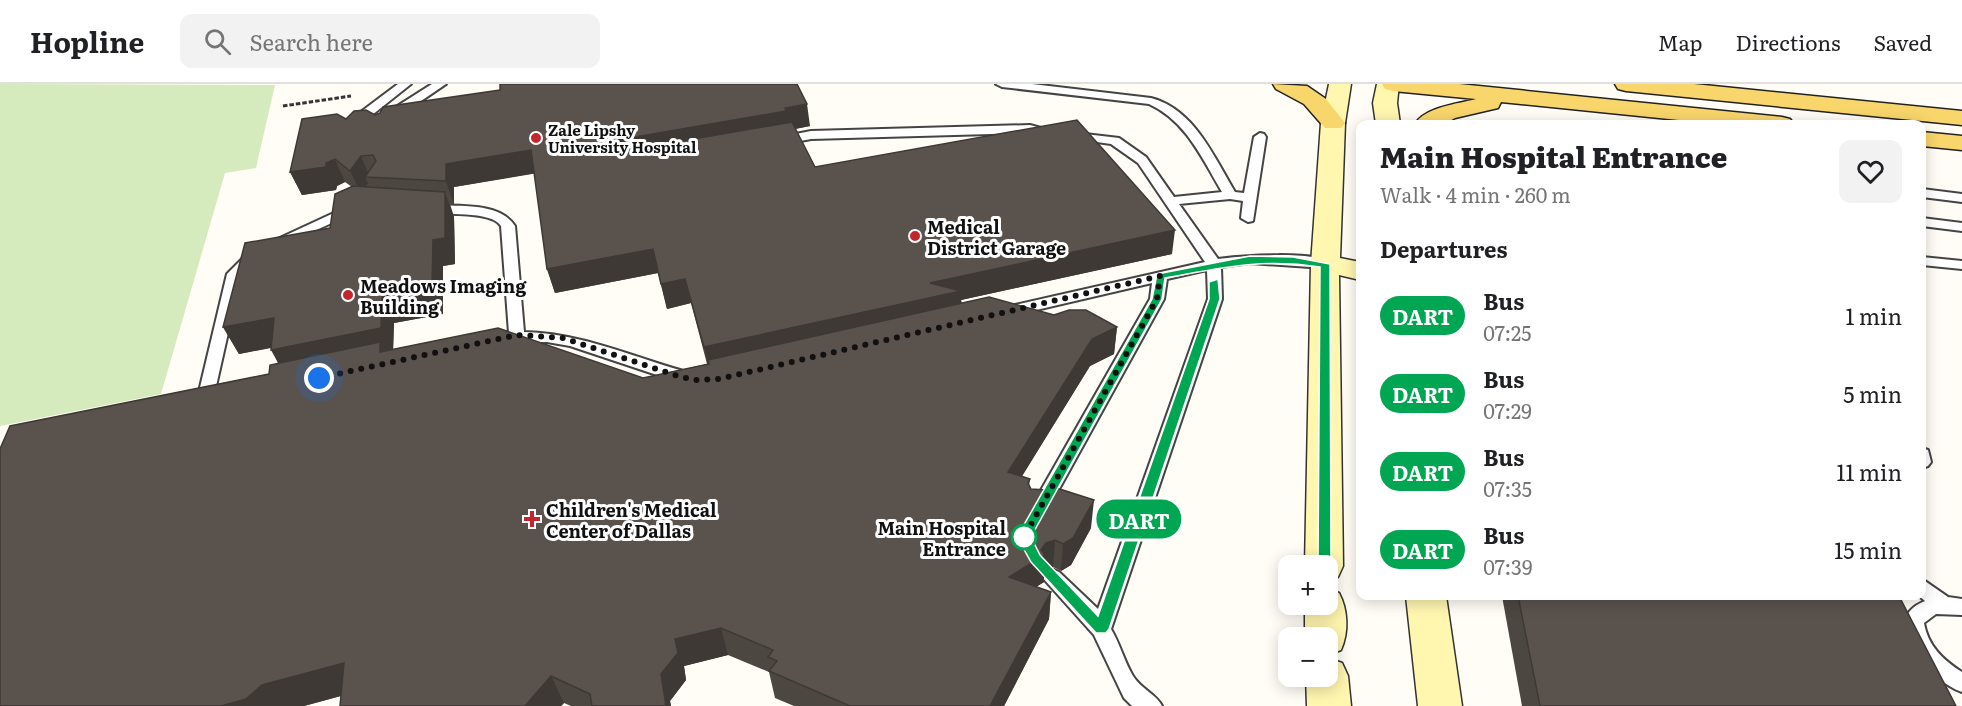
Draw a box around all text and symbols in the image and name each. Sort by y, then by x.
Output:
search box [180,14,600,68]
text: Hopline [30,20,144,62]
icon: search [201,25,234,58]
text: Search here [249,25,373,58]
text: Map [1658,26,1703,57]
text: Directions [1736,26,1841,57]
text: Saved [1874,26,1932,57]
place label: Zale Lipshy University Hospital [548,118,697,158]
marker: Zale Lipshy University Hospital [529,131,543,145]
text: Main Hospital Entrance [1380,135,1727,177]
button: heart [1839,140,1902,203]
text: Walk · 4 min · 260 m [1380,179,1571,209]
place label: Medical District Garage [927,213,1066,261]
marker: Medical District Garage [908,229,922,243]
text: Departures [1380,232,1507,265]
place label: Meadows Imaging Building [360,272,527,320]
text: Bus [1483,284,1524,317]
marker: Meadows Imaging Building [341,288,355,302]
text: 1 min [1845,299,1902,332]
text: DART [1392,300,1453,331]
text: 07:25 [1483,317,1531,347]
text: Bus [1483,362,1524,395]
your location [304,363,334,393]
text: 5 min [1843,377,1902,410]
text: DART [1392,378,1453,409]
text: 07:29 [1483,395,1532,425]
text: Bus [1483,440,1524,473]
text: 11 min [1836,455,1902,488]
text: DART [1392,456,1453,487]
text: 07:35 [1483,473,1532,503]
place label: Children's Medical Center of Dallas [546,496,717,544]
line badge: DART [1097,500,1181,538]
text: DART [1108,504,1170,535]
marker: Children's Medical Center of Dallas [523,510,541,528]
place label: Main Hospital Entrance [878,514,1006,562]
text: Bus [1483,518,1524,551]
marker: Main Hospital Entrance [1011,524,1037,550]
text: 15 min [1834,533,1902,566]
text: DART [1392,534,1453,565]
text: 07:39 [1483,551,1532,581]
map controls [1278,555,1338,687]
button: + [1278,555,1338,615]
button: − [1278,627,1338,687]

